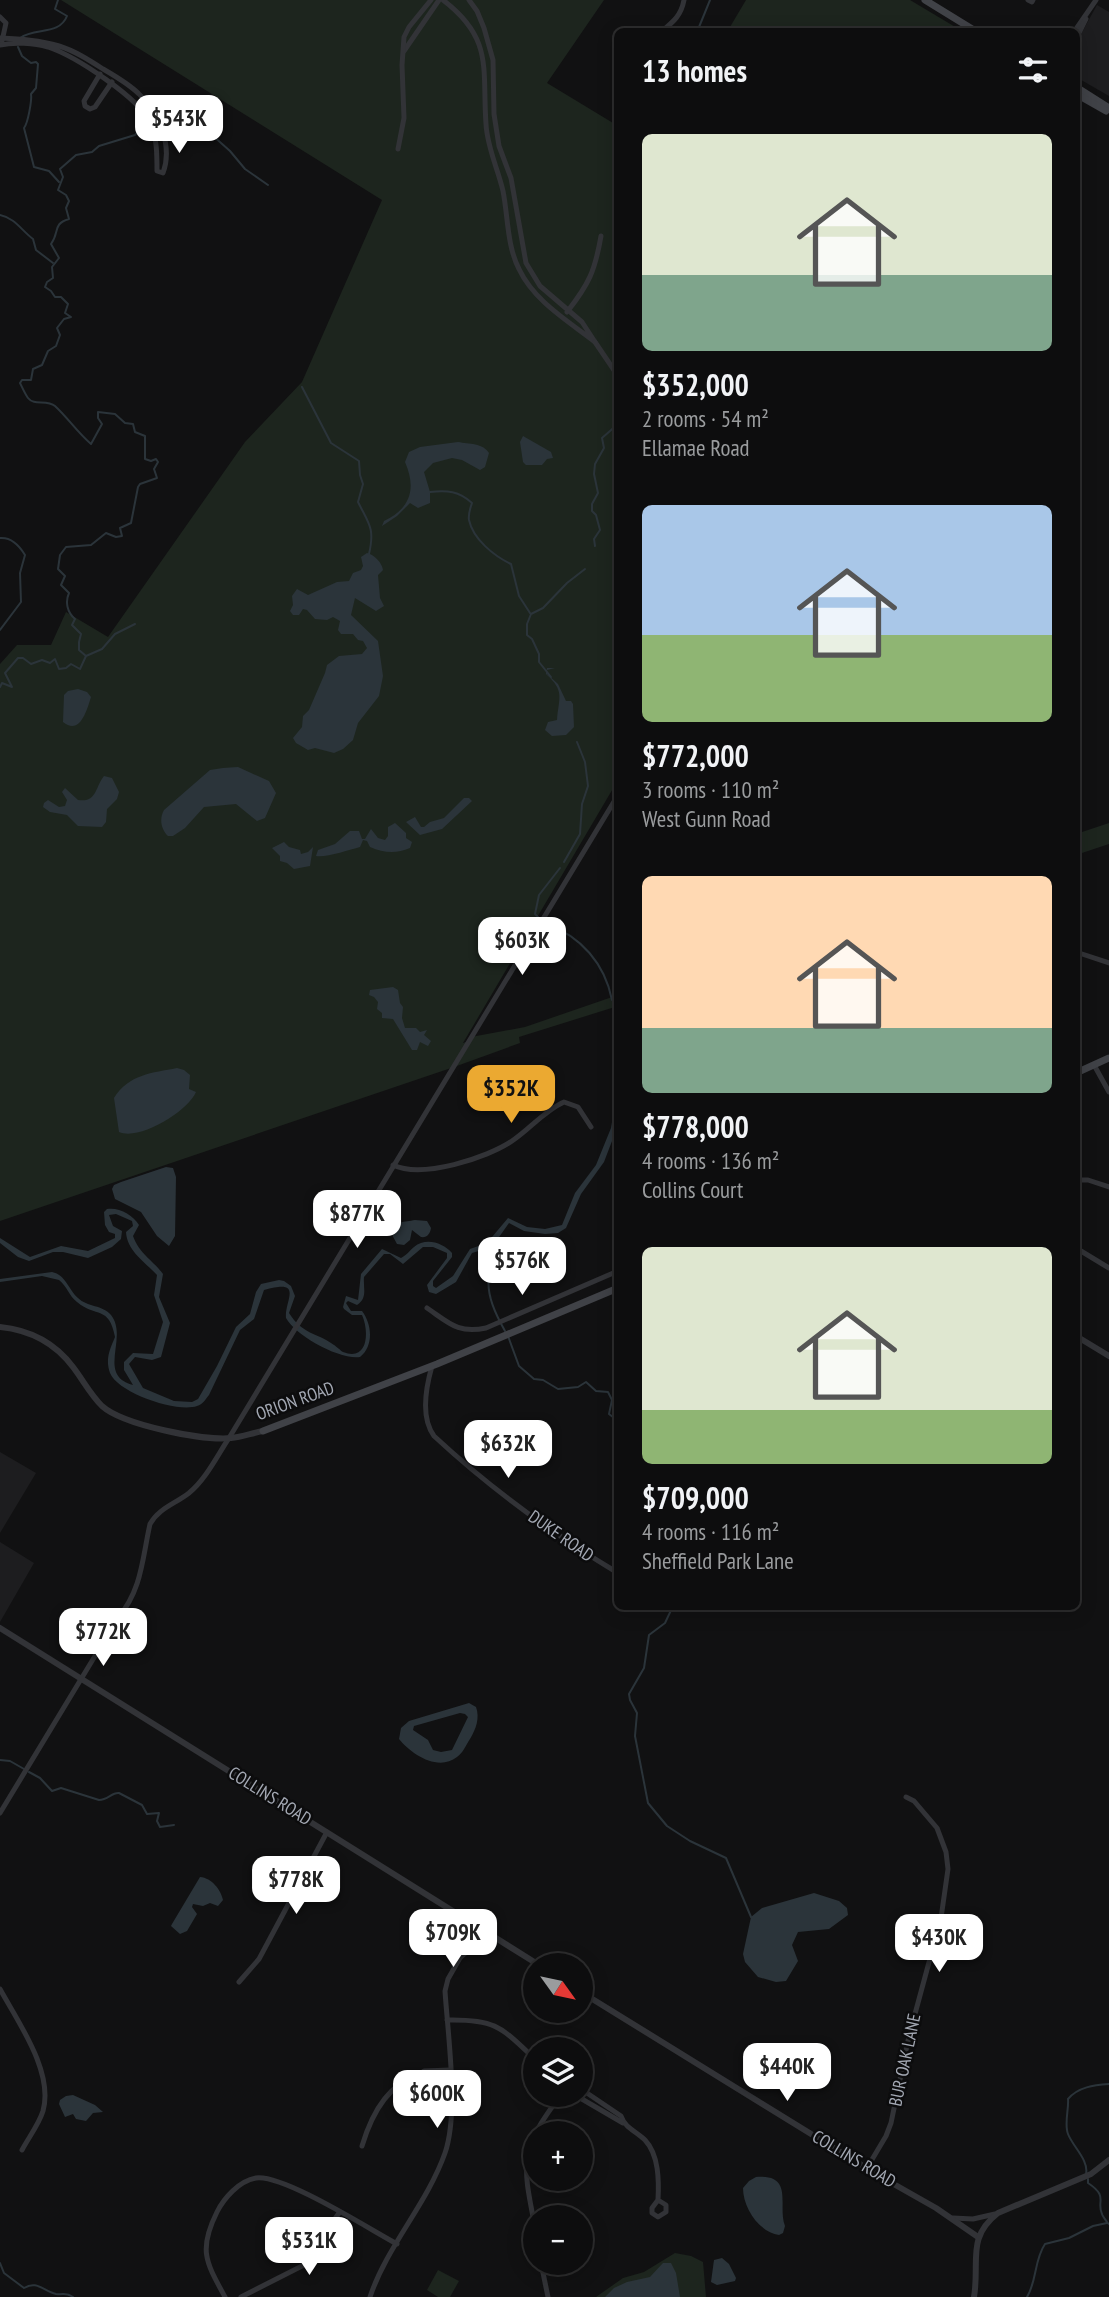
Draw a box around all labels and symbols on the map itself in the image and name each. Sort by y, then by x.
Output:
pin: $543K [130,96,228,155]
pin: $603K [473,918,571,977]
pin: $352K [462,1066,560,1125]
pin: $877K [308,1190,406,1250]
pin: $576K [473,1238,571,1297]
street label: ORION ROAD [253,1376,337,1425]
pin: $632K [459,1420,557,1480]
street label: DUKE ROAD [524,1505,599,1566]
pin: $772K [54,1608,152,1668]
street label: COLLINS ROAD [224,1761,316,1830]
pin: $778K [247,1856,345,1916]
pin: $709K [404,1910,502,1969]
pin: $430K [890,1914,988,1974]
north arrow [523,1953,593,2023]
street label: BUR OAK LANE [883,2011,926,2108]
pin: $440K [738,2044,836,2103]
pin: $600K [388,2070,486,2130]
street label: COLLINS ROAD [808,2125,900,2193]
pin: $531K [260,2218,358,2277]

